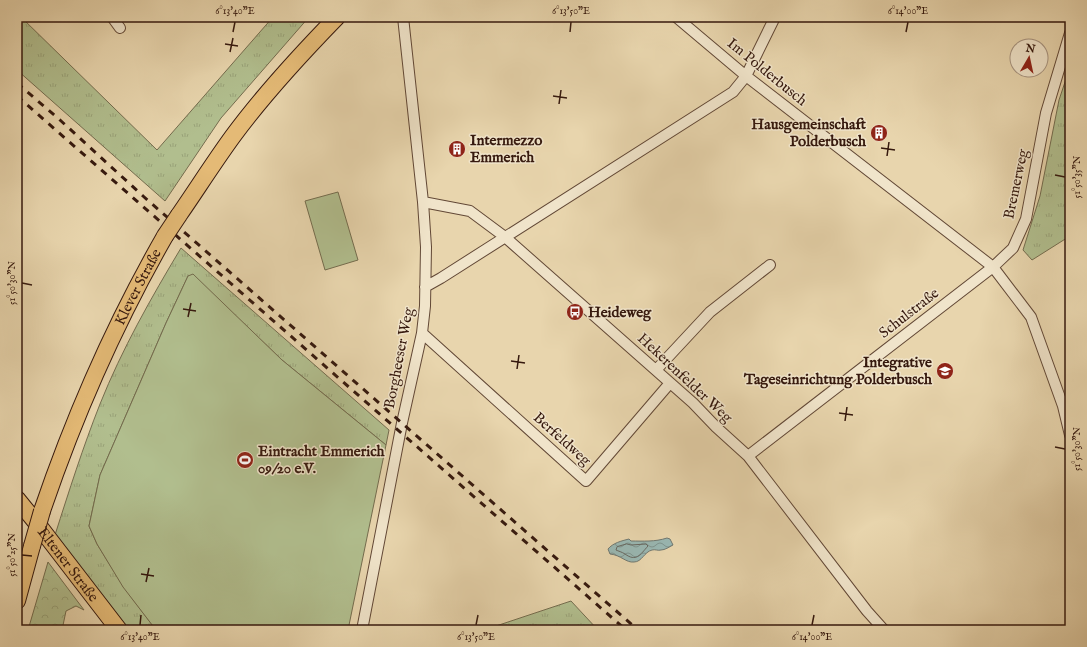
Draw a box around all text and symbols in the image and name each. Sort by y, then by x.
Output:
text: 6°13'40"E [215,5,255,18]
text: 6°13'50"E [552,5,590,18]
text: 6°14'00"E [888,5,928,18]
street label: Im Polderbusch [723,34,811,110]
north arrow [1009,38,1049,78]
text: N [1024,41,1037,57]
place label: Hausgemeinschaft Polderbusch [751,115,867,151]
building icon: Hausgemeinschaft Polderbusch [869,123,889,143]
place label: Intermezzo Emmerich [470,131,542,167]
building icon: Intermezzo Emmerich [447,139,467,159]
street label: Bremerweg [999,146,1033,221]
text: 51°50'35"N [1071,155,1084,198]
street label: Klever Straße [110,245,165,328]
text: 51°50'30"N [6,261,19,305]
street label: Schulstraße [875,284,943,342]
bus stop icon: Heideweg [565,302,585,322]
place label: Heideweg [588,303,652,322]
street label: Borgheeser Weg [380,305,418,410]
street label: Hekerenfelder Weg [633,329,737,428]
place label: Integrative Tageseinrichtung Polderbusch [743,353,933,389]
school or university icon: Integrative Tageseinrichtung Polderbusch [935,361,955,381]
street label: Berfeldweg [529,408,595,470]
text: 51°50'30"N [1071,427,1084,471]
place label: Eintracht Emmerich 09/20 e.V. [258,442,386,478]
sports icon: Eintracht Emmerich 09/20 e.V. [235,450,255,470]
street label: Eltener Straße [33,523,103,606]
text: 51°50'25"N [6,533,19,577]
text: 6°13'40"E [120,631,160,644]
text: 6°13'50"E [457,631,495,644]
text: 6°14'00"E [792,631,832,644]

